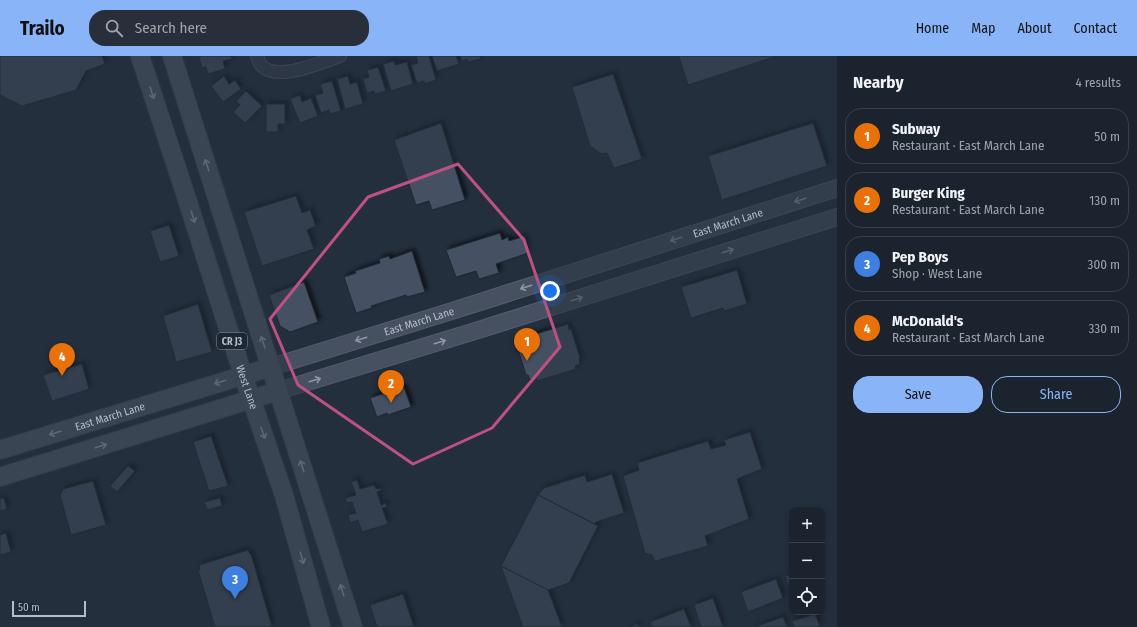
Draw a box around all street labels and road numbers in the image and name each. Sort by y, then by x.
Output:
street label: East March Lane [691,206,764,241]
street label: East March Lane [383,305,456,339]
road number: CR J3 [217,333,247,349]
street label: West Lane [233,363,260,411]
street label: East March Lane [74,400,147,434]

